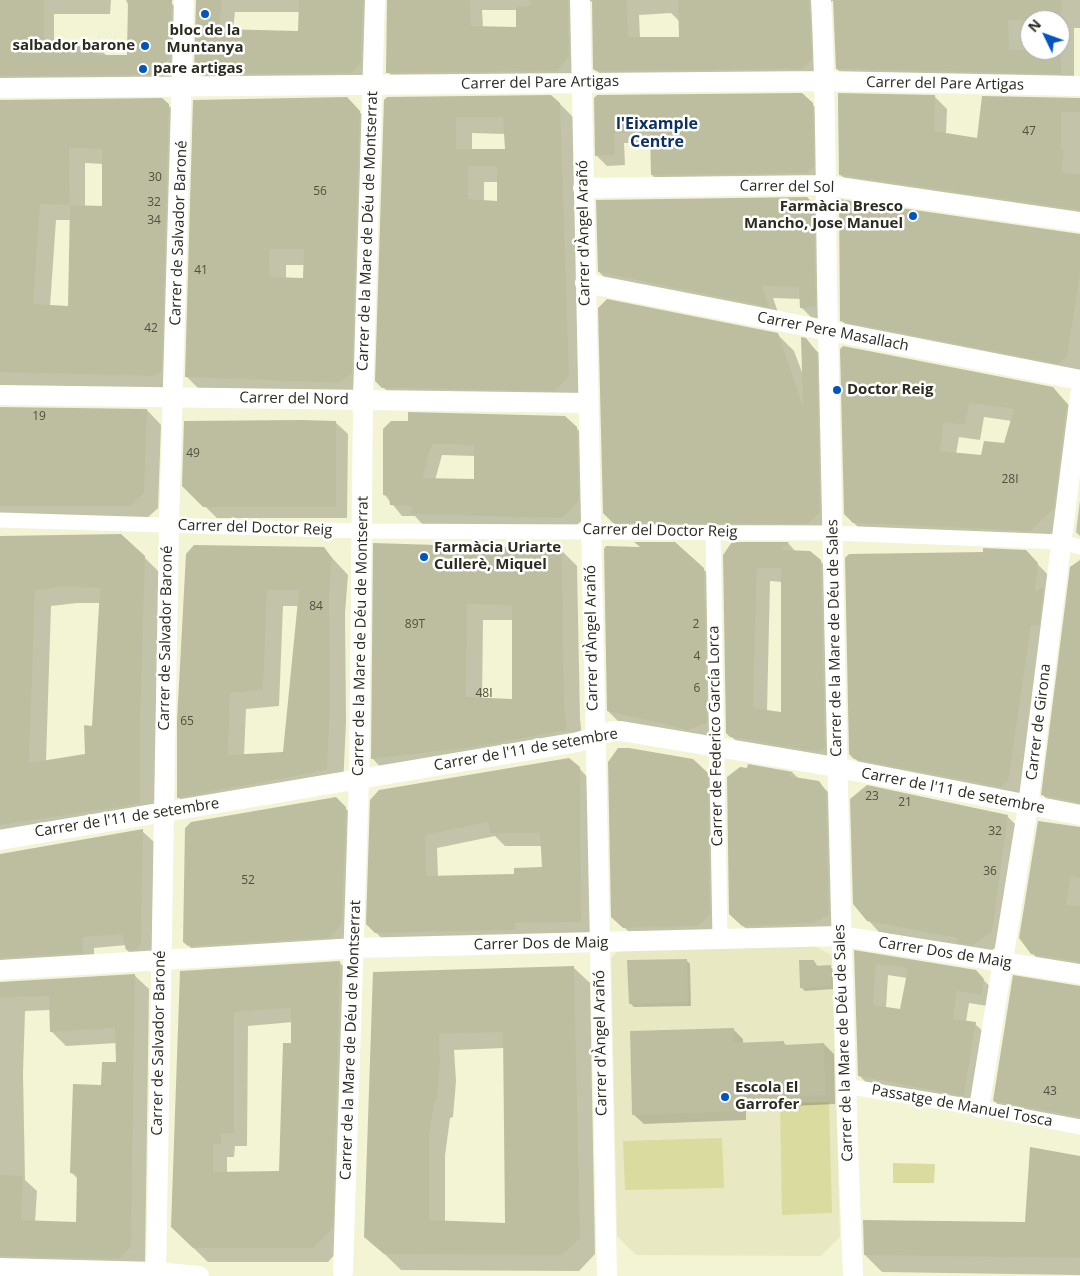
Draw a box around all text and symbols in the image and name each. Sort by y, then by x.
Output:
marker: bloc de la Muntanya [199,8,211,20]
north arrow [1020,10,1070,60]
text: N [1023,15,1045,36]
place label: bloc de la Muntanya [167,22,243,57]
place label: salbador barone [12,37,135,55]
marker: salbador barone [139,40,151,52]
place label: pare artigas [153,60,243,78]
marker: pare artigas [137,63,149,75]
street label: Carrer del Pare Artigas [461,73,619,93]
street label: Carrer del Pare Artigas [866,74,1024,94]
street label: Carrer de la Mare de Déu de Montserrat [354,91,382,371]
district label: l'Eixample Centre [616,114,698,152]
house number: 47 [1022,125,1036,139]
street label: Carrer de Salvador Baroné [167,140,191,326]
street label: Carrer d'Àngel Arañó [574,160,594,306]
house number: 30 [148,171,162,185]
street label: Carrer del Sol [739,177,835,197]
house number: 56 [313,185,327,199]
house number: 32 [147,196,161,210]
place label: Farmàcia Bresco Mancho, Jose Manuel [744,198,903,233]
marker: Farmàcia Bresco Mancho, Jose Manuel [907,210,919,222]
house number: 34 [147,214,161,228]
house number: 41 [194,264,208,278]
street label: Carrer Pere Masallach [756,308,910,356]
house number: 42 [144,322,158,336]
place label: Doctor Reig [847,381,933,399]
marker: Doctor Reig [831,384,843,396]
street label: Carrer del Nord [239,389,349,409]
house number: 19 [32,410,46,424]
house number: 49 [186,447,200,461]
house number: 28I [1001,473,1019,487]
street label: Carrer de la Mare de Déu de Montserrat [350,496,372,776]
street label: Carrer del Doctor Reig [177,516,333,540]
street label: Carrer de la Mare de Déu de Sales [824,519,846,757]
street label: Carrer del Doctor Reig [582,521,738,541]
place label: Farmàcia Uriarte Cullerè, Miquel [434,539,561,574]
street label: Carrer de Salvador Baroné [155,545,177,731]
marker: Farmàcia Uriarte Cullerè, Miquel [418,551,430,563]
street label: Carrer d'Àngel Arañó [582,565,602,711]
house number: 84 [309,600,323,614]
house number: 89T [405,618,425,632]
house number: 2 [693,618,699,632]
street label: Carrer de Federico García Lorca [705,625,727,847]
house number: 4 [694,650,700,664]
street label: Carrer de Girona [1023,663,1055,781]
house number: 6 [694,682,700,696]
house number: 48I [475,687,493,701]
house number: 65 [180,715,194,729]
street label: Carrer de l'11 de setembre [433,725,619,775]
street label: Carrer de l'11 de setembre [860,764,1046,818]
house number: 23 [865,790,879,804]
street label: Carrer de l'11 de setembre [33,795,221,841]
house number: 21 [898,796,912,810]
house number: 32 [988,825,1002,839]
house number: 36 [983,865,997,879]
house number: 52 [241,874,255,888]
street label: Carrer de la Mare de Déu de Montserrat [337,900,365,1180]
street label: Carrer de la Mare de Déu de Sales [831,924,857,1162]
street label: Carrer Dos de Maig [474,934,608,954]
street label: Carrer Dos de Maig [877,934,1013,972]
street label: Carrer de Salvador Baroné [148,950,170,1136]
street label: Carrer d'Àngel Arañó [591,970,611,1116]
place label: Escola El Garrofer [735,1079,799,1114]
street label: Passatge de Manuel Tosca [870,1081,1054,1131]
house number: 43 [1043,1085,1057,1099]
marker: Escola El Garrofer [719,1091,731,1103]

